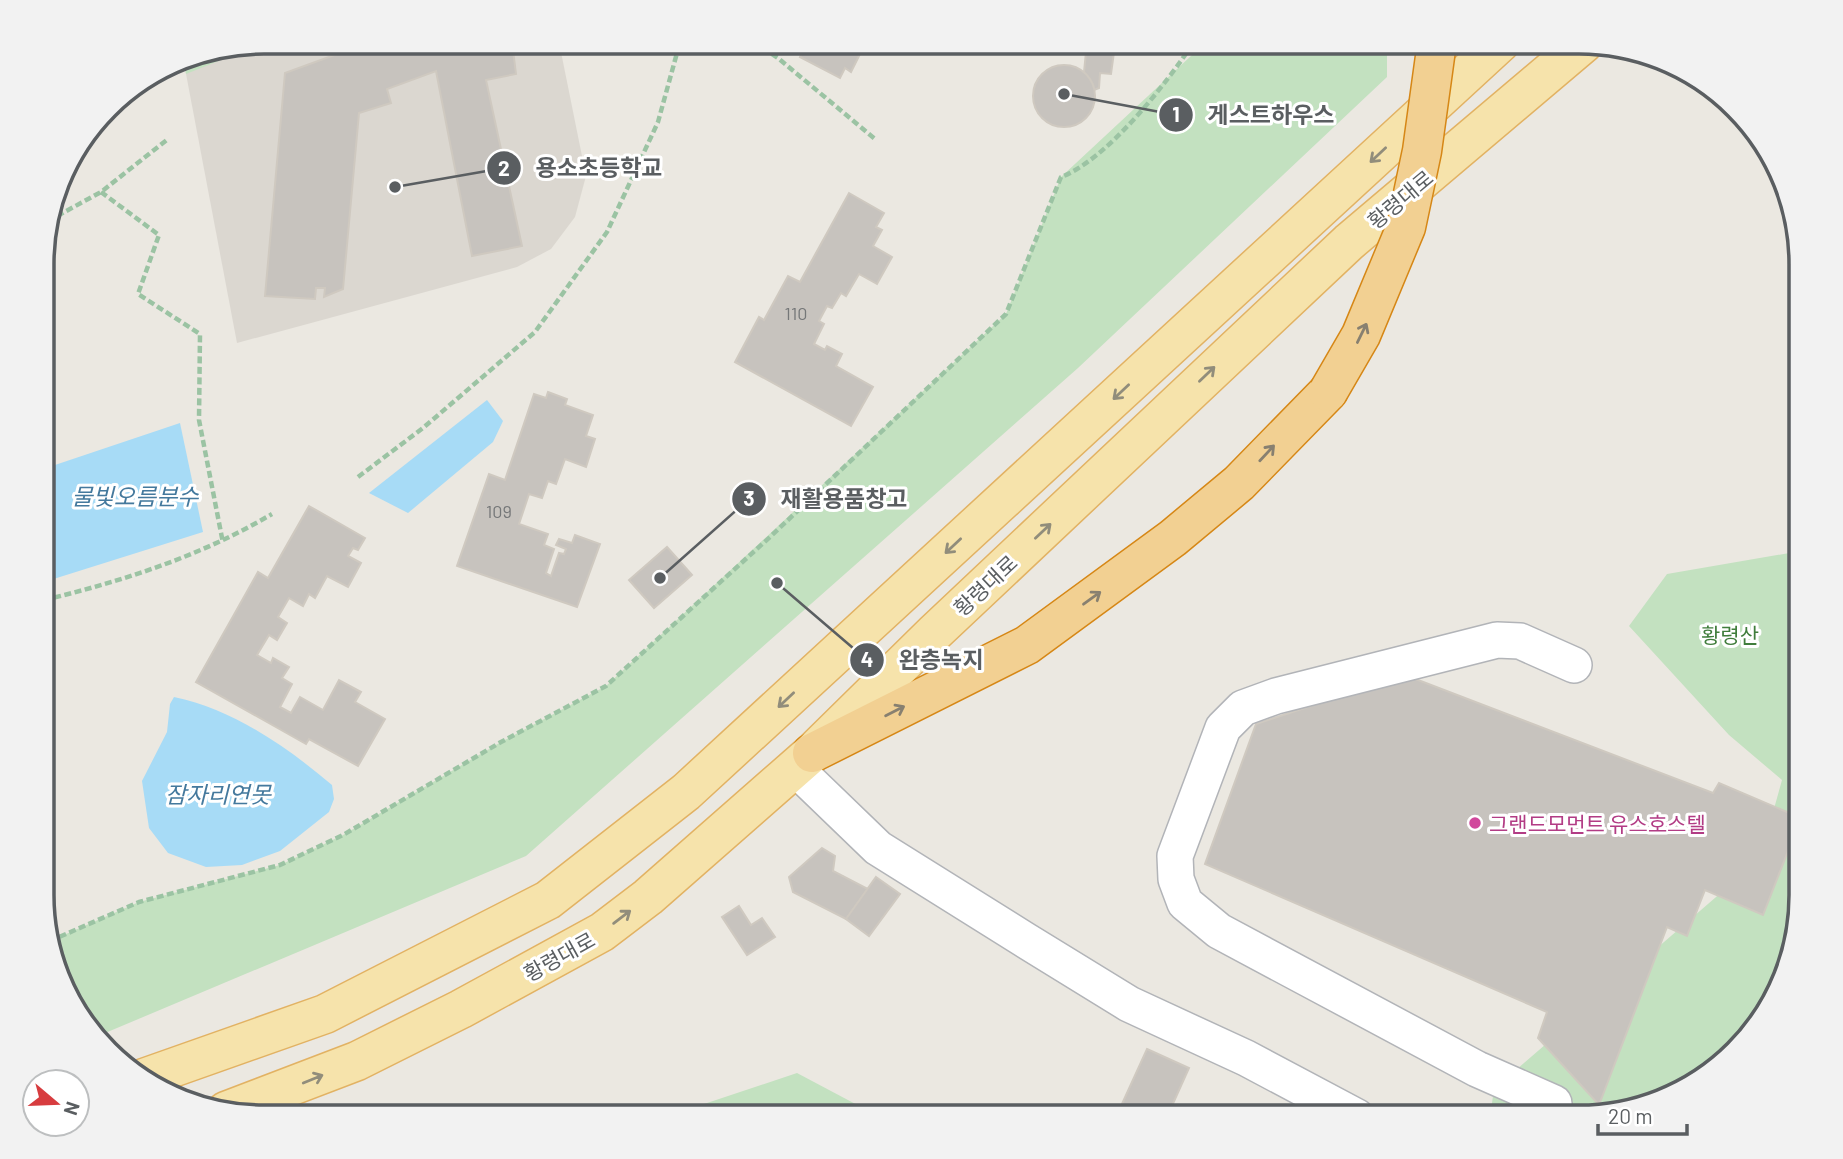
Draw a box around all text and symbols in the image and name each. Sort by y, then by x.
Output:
callout: 게스트하우스 [1158,93,1348,137]
text: 게스트하우스 [1208,100,1334,128]
text: 1 [1172,101,1180,126]
callout: 용소초등학교 [487,146,677,190]
one-way arrow [1370,146,1387,163]
text: 용소초등학교 [536,153,662,181]
text: 2 [498,155,510,180]
street label: 황령대로 [1362,165,1438,233]
house number: 110 [785,302,807,324]
one-way arrow [1355,323,1369,344]
one-way arrow [1198,366,1215,383]
one-way arrow [1113,383,1130,400]
one-way arrow [1258,445,1275,462]
callout: 재활용품창고 [731,477,921,521]
water label: 물빛오름분수 [72,482,199,510]
text: 재활용품창고 [781,484,907,512]
text: 3 [743,485,755,510]
house number: 109 [486,500,512,522]
one-way arrow [1034,523,1051,540]
one-way arrow [945,537,962,554]
street label: 황령대로 [948,550,1022,620]
one-way arrow [1082,591,1101,606]
park label: 황령산 [1701,622,1759,647]
callout: 완층녹지 [849,638,997,682]
text: 완층녹지 [899,645,983,673]
text: 4 [861,646,873,671]
one-way arrow [778,691,795,708]
one-way arrow [884,704,905,718]
water label: 잠자리연못 [165,780,273,808]
place label: 그랜드모먼트 유스호스텔 [1489,811,1706,836]
marker: 그랜드모먼트 유스호스텔 [1467,815,1483,831]
one-way arrow [613,909,631,924]
street label: 황령대로 [519,926,599,986]
north arrow [21,1068,91,1138]
one-way arrow [302,1072,323,1085]
scale bar [1598,1092,1687,1136]
text: N [60,1099,85,1118]
text: 20 m [1608,1103,1653,1128]

